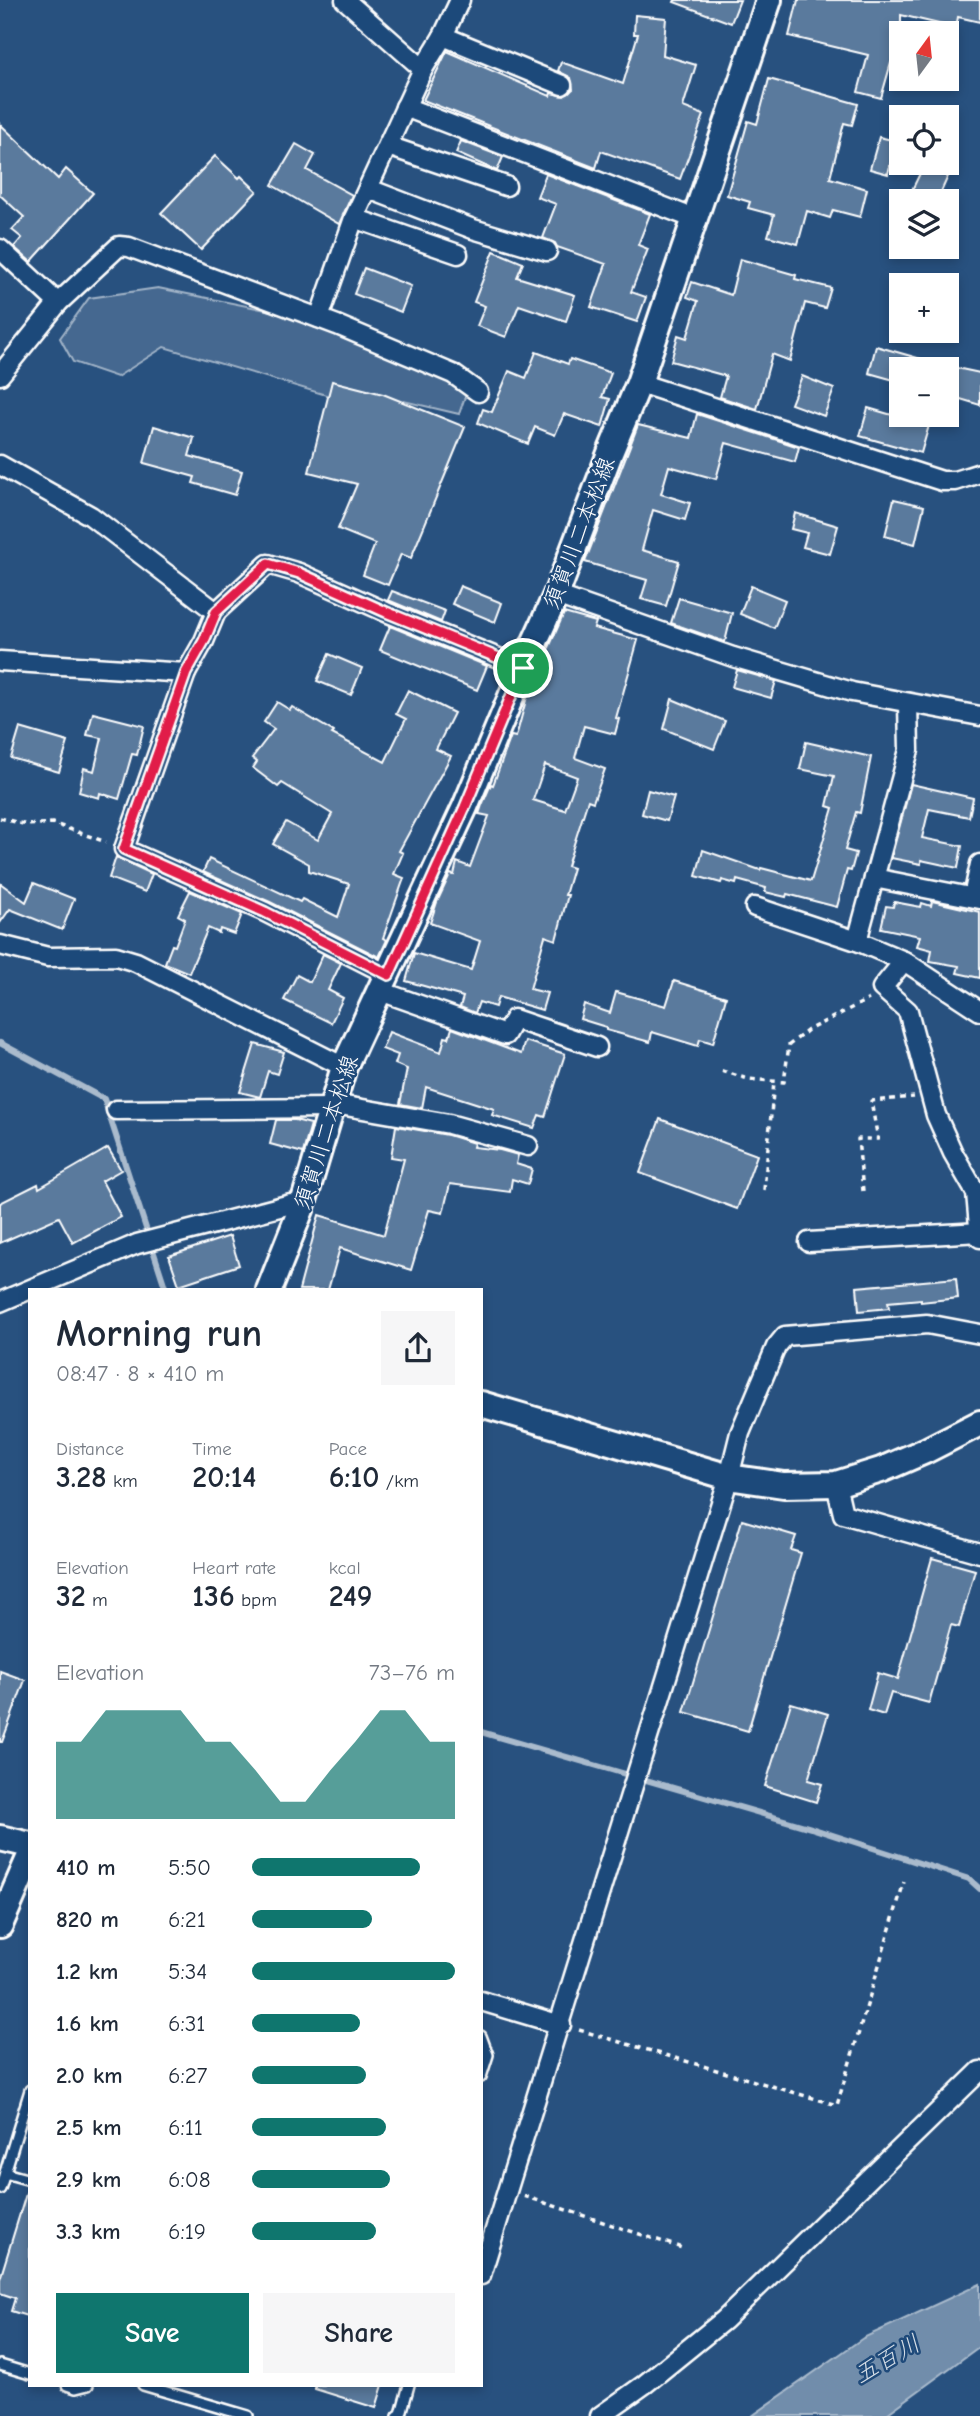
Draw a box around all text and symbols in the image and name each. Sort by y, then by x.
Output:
north arrow [889,21,959,91]
map controls [889,21,959,427]
button: locate [889,105,959,175]
button: layers [889,189,959,259]
button: + [889,273,959,343]
button: − [889,357,959,427]
street label: 須賀川二本松線 [538,453,620,613]
pin [493,638,553,698]
icon: arrive [504,649,542,687]
street label: 須賀川二本松線 [288,1051,364,1213]
button: share [381,1311,455,1385]
text: Morning run [56,1312,262,1356]
text: 08:47 · 8 × 410 m [56,1360,224,1387]
text: Distance [56,1438,124,1460]
text: Time [192,1438,232,1460]
text: Pace [329,1438,367,1460]
text: 3.28 [56,1460,107,1495]
text: 20:14 [192,1460,256,1495]
text: 6:10 [329,1460,380,1495]
text: km [107,1470,138,1492]
text: /km [380,1470,419,1492]
text: Elevation [56,1557,129,1579]
text: Heart rate [192,1557,276,1579]
text: kcal [329,1557,361,1579]
text: 32 [56,1579,86,1614]
text: 136 [192,1579,235,1614]
text: 249 [329,1579,372,1614]
text: m [86,1589,108,1611]
text: bpm [235,1589,277,1611]
text: Elevation [56,1659,144,1686]
text: 73–76 m [369,1659,455,1686]
text: 410 m [56,1854,115,1881]
text: 5:50 [168,1854,211,1881]
text: 820 m [56,1906,119,1933]
text: 6:21 [168,1906,206,1933]
text: 1.2 km [56,1958,118,1985]
text: 5:34 [168,1958,207,1985]
text: 1.6 km [56,2010,119,2037]
text: 6:31 [168,2010,205,2037]
text: 2.0 km [56,2062,122,2089]
text: 6:27 [168,2062,208,2089]
text: 2.5 km [56,2114,122,2141]
text: 6:11 [168,2114,203,2141]
text: 2.9 km [56,2166,121,2193]
text: 6:08 [168,2166,210,2193]
text: 3.3 km [56,2218,121,2245]
text: 6:19 [168,2218,206,2245]
button: Save [56,2293,249,2373]
button: Share [263,2293,455,2373]
water label: 五百川 [849,2329,925,2389]

